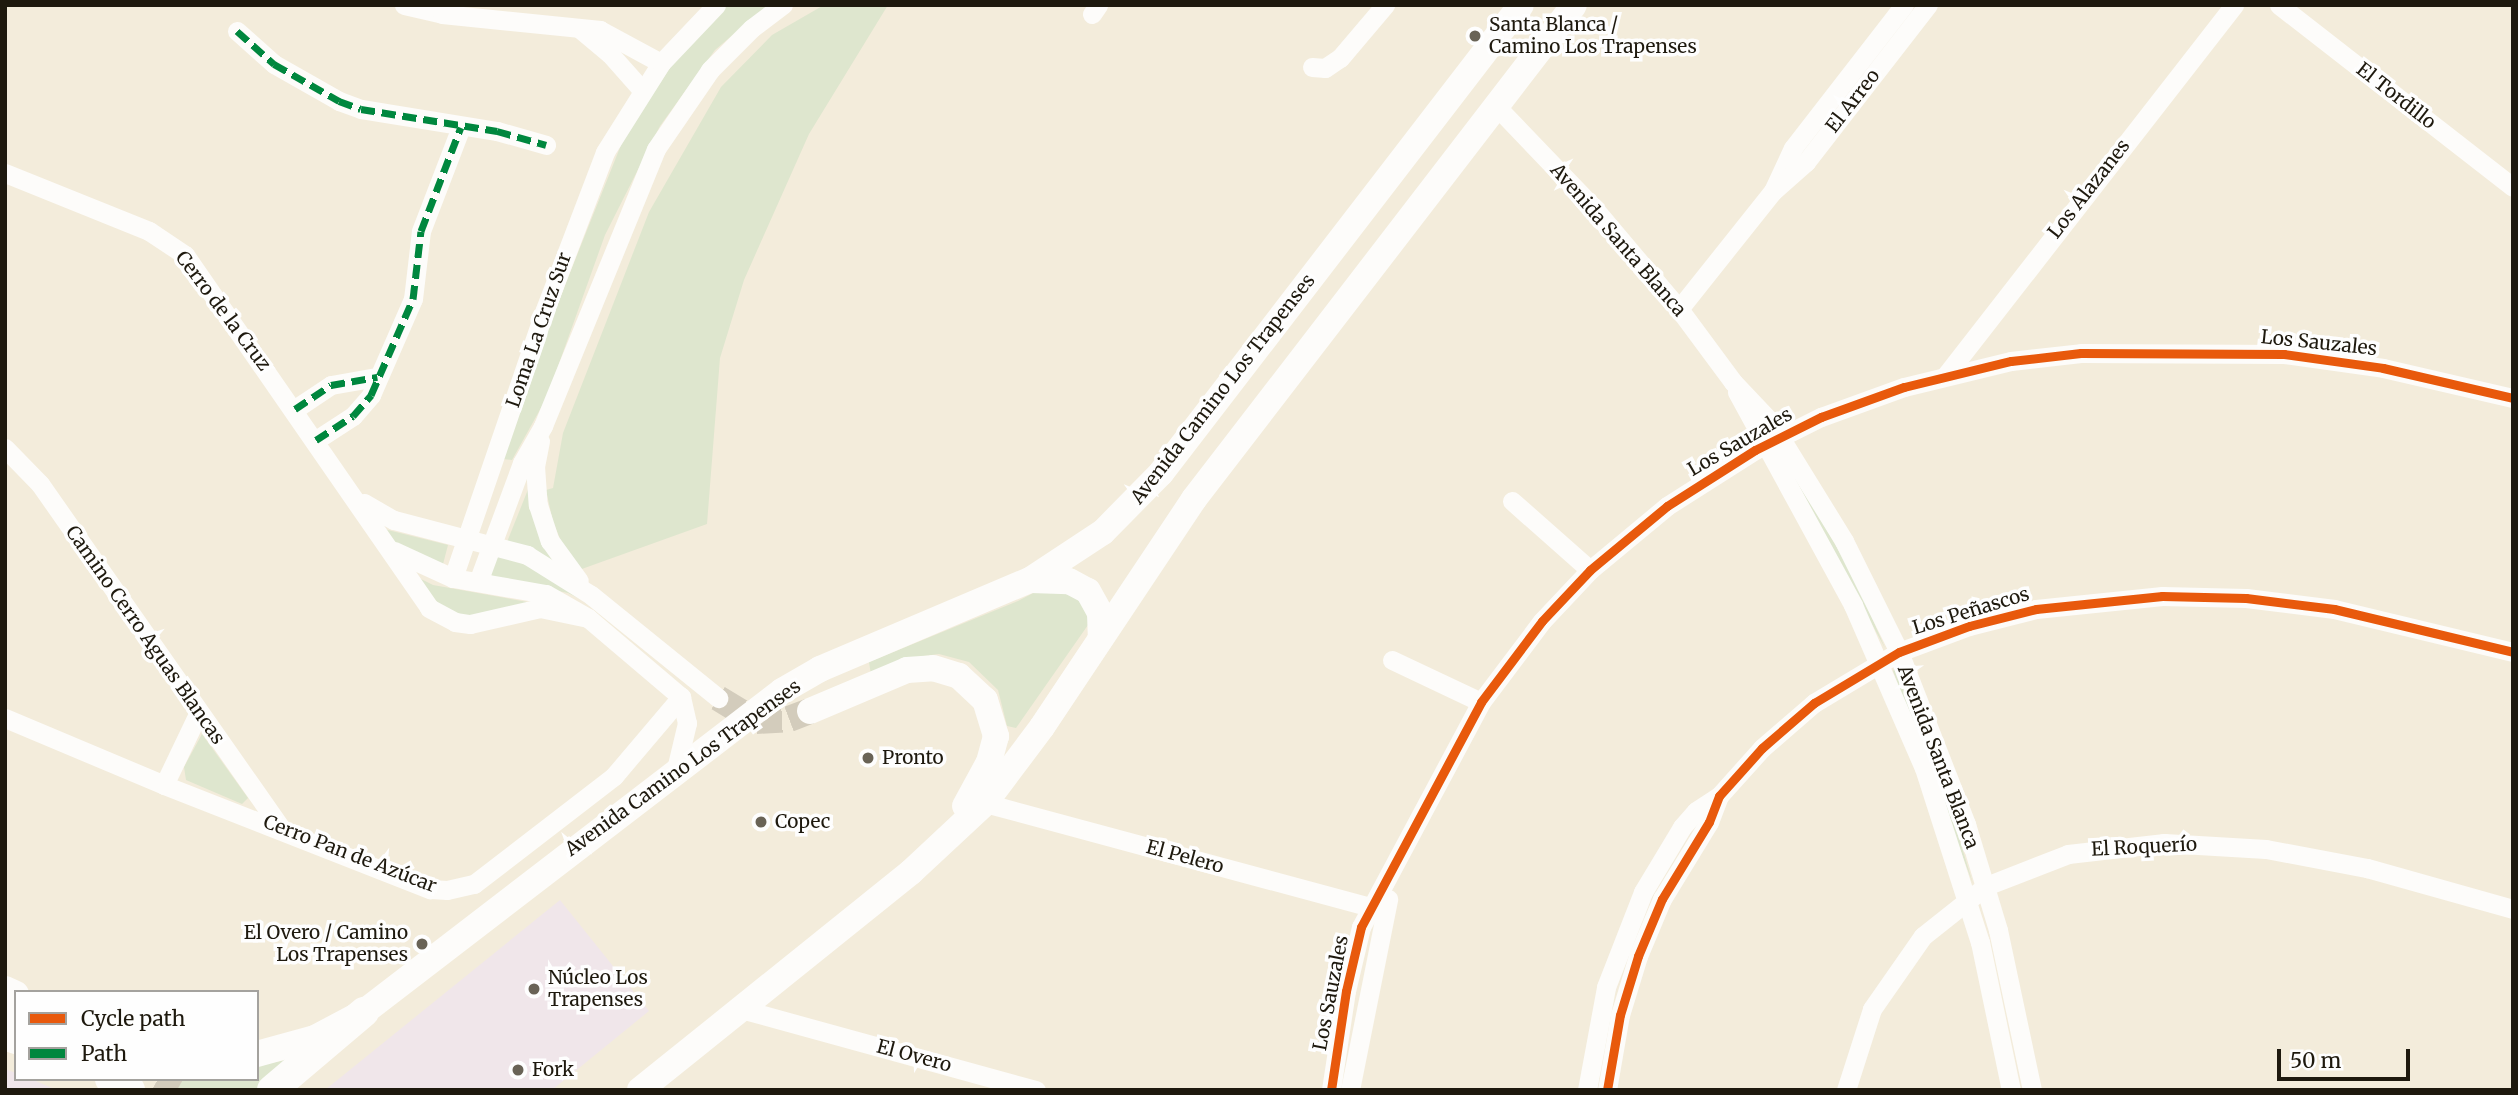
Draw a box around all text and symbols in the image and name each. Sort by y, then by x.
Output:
place label: Santa Blanca / Camino Los Trapenses [1489,14,1697,58]
marker: Santa Blanca / Camino Los Trapenses [1467,28,1483,44]
street label: El Tordillo [2352,58,2440,134]
street label: El Arreo [1821,65,1885,137]
street label: Los Alazanes [2043,135,2135,243]
street label: Avenida Santa Blanca [1545,159,1691,321]
street label: Cerro de la Cruz [171,247,275,375]
street label: Loma La Cruz Sur [502,249,576,411]
street label: Avenida Camino Los Trapenses [1126,270,1320,508]
street label: Los Sauzales [2260,326,2378,360]
street label: Los Sauzales [1684,403,1796,481]
street label: Camino Cerro Aguas Blancas [61,521,229,749]
street label: Los Peñascos [1910,582,2032,640]
street label: Avenida Santa Blanca [1892,662,1984,852]
street label: Avenida Camino Los Trapenses [561,675,805,861]
place label: Pronto [882,747,944,769]
marker: Pronto [860,750,876,766]
street label: Cerro Pan de Azúcar [260,810,440,898]
place label: Copec [775,811,830,833]
marker: Copec [753,814,769,830]
street label: El Roquerío [2091,833,2197,861]
street label: El Pelero [1144,836,1226,878]
place label: El Overo / Camino Los Trapenses [244,922,408,966]
street label: Los Sauzales [1309,934,1353,1052]
marker: El Overo / Camino Los Trapenses [414,936,430,952]
place label: Núcleo Los Trapenses [548,967,648,1011]
marker: Núcleo Los Trapenses [526,981,542,997]
legend [14,990,259,1081]
text: Cycle path [81,1005,185,1032]
street label: El Overo [874,1035,954,1077]
scale bar [2280,1036,2413,1080]
text: Path [81,1040,127,1067]
text: 50 m [2290,1047,2341,1074]
place label: Fork [532,1059,574,1081]
marker: Fork [510,1062,526,1078]

